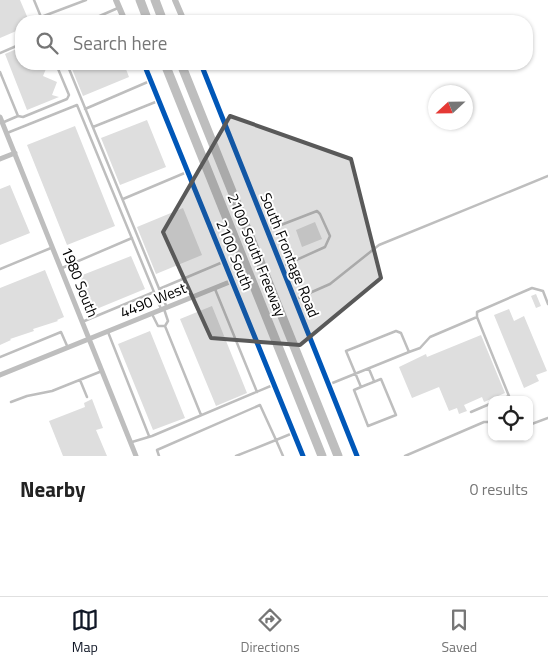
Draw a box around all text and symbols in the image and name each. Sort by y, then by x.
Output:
search box [15,15,533,70]
text: Search here [73,28,167,57]
icon: search [33,29,61,57]
north arrow [428,85,473,130]
street label: South Frontage Road [254,189,326,321]
street label: 2100 South Freeway [222,190,292,320]
street label: 2100 South [210,216,260,294]
street label: 1980 South [55,243,105,321]
street label: 4490 West [116,276,190,324]
map controls [488,396,533,441]
button: locate [488,396,533,441]
text: Nearby [20,473,85,505]
text: 0 results [469,477,528,501]
tab: Map [71,606,99,657]
tab: Directions [240,606,300,657]
tab: Saved [442,606,477,657]

